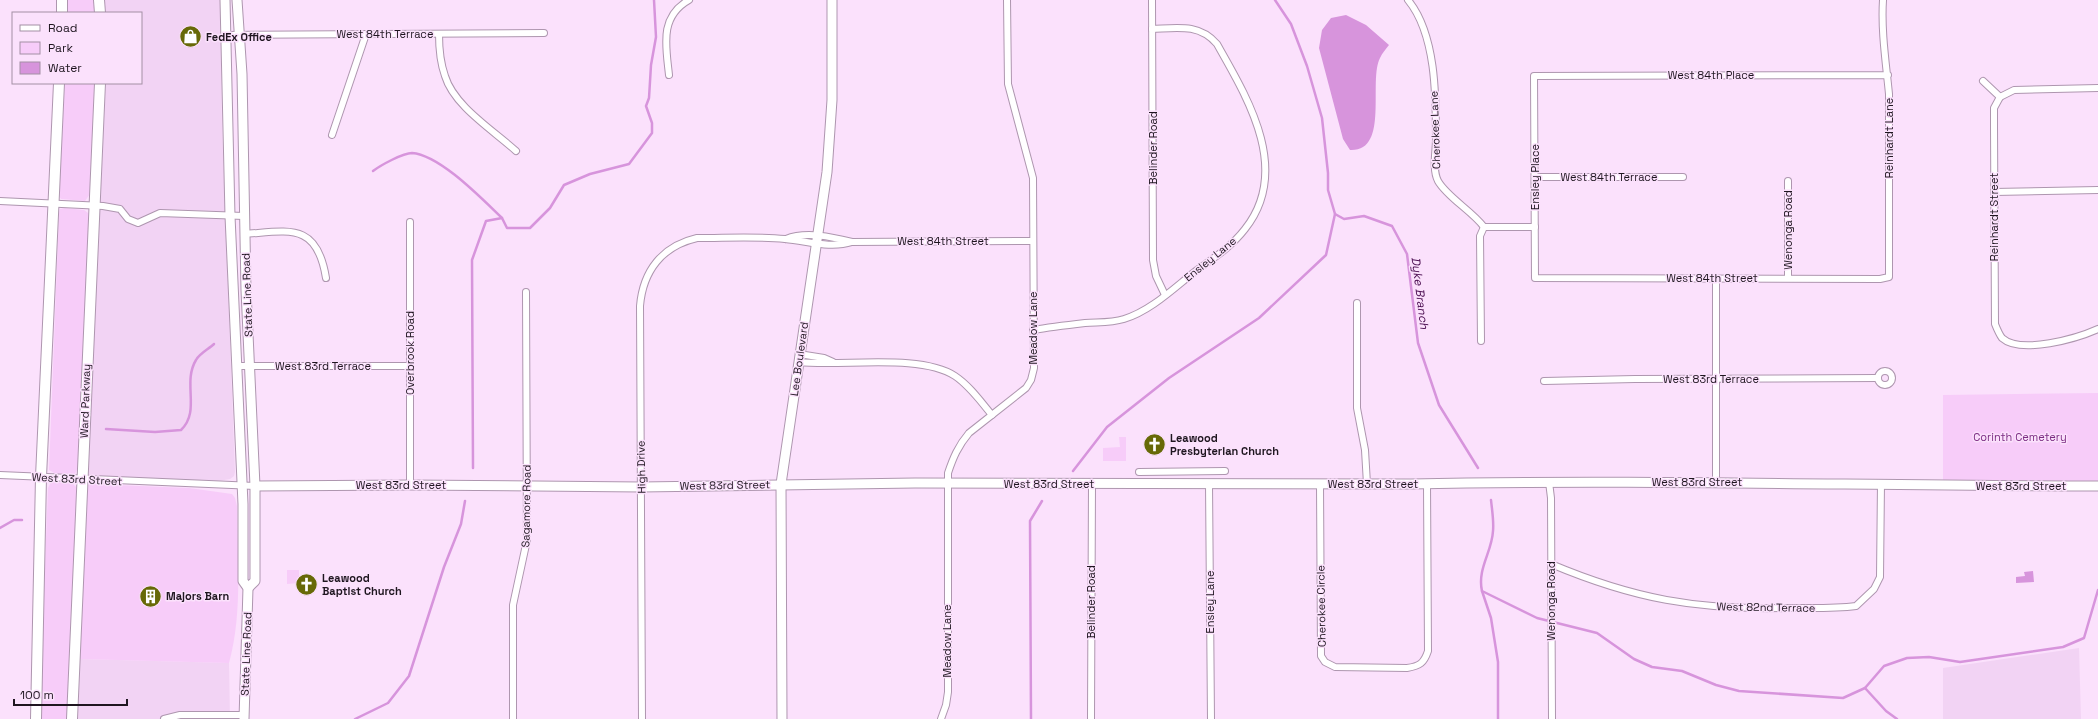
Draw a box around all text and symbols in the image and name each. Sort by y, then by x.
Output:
legend [12,12,142,84]
text: Road [48,20,77,36]
shop icon: FedEx Office [178,24,204,50]
street label: West 84th Terrace [337,27,433,41]
place label: FedEx Office [206,30,272,44]
text: Park [48,40,73,56]
text: Water [48,60,82,76]
street label: West 84th Place [1668,68,1754,82]
street label: Cherokee Lane [1427,91,1443,169]
street label: Reinhardt Lane [1882,98,1896,178]
street label: Belinder Road [1146,111,1160,185]
street label: Ensley Place [1528,144,1542,210]
street label: West 84th Terrace [1561,170,1657,184]
street label: Reinhardt Street [1987,173,2001,261]
street label: Wenonga Road [1781,190,1795,270]
street label: West 84th Street [897,234,989,248]
street label: Ensley Lane [1181,234,1239,284]
street label: State Line Road [239,253,255,337]
water label: Dyke Branch [1408,256,1432,331]
street label: West 84th Street [1666,271,1758,285]
street label: Meadow Lane [1026,291,1040,365]
street label: Overbrook Road [403,311,417,395]
street label: Lee Boulevard [787,321,811,397]
street label: West 83rd Terrace [275,359,371,373]
street label: Ward Parkway [77,364,93,438]
street label: West 83rd Terrace [1663,372,1759,386]
park label: Corinth Cemetery [1973,430,2067,444]
church icon: Leawood Presbyterian Church [1141,431,1167,457]
place label: Leawood Presbyterian Church [1170,431,1279,458]
street label: High Drive [634,440,648,494]
street label: Sagamore Road [518,464,534,548]
street label: West 83rd Street [31,470,123,488]
street label: West 83rd Street [1652,475,1742,489]
street label: West 83rd Street [680,477,770,493]
street label: West 83rd Street [1004,477,1094,491]
street label: West 83rd Street [1328,477,1418,491]
street label: West 83rd Street [356,478,446,492]
street label: West 83rd Street [1976,479,2066,493]
street label: Wenonga Road [1544,561,1558,641]
street label: Belinder Road [1084,565,1098,639]
street label: Cherokee Circle [1313,565,1329,647]
street label: Ensley Lane [1203,570,1217,634]
church icon: Leawood Baptist Church [293,571,319,597]
place label: Leawood Baptist Church [322,571,402,598]
building icon: Majors Barn [137,583,163,609]
place label: Majors Barn [166,589,230,603]
street label: West 82nd Terrace [1717,599,1815,615]
street label: Meadow Lane [940,604,954,678]
street label: State Line Road [238,612,254,696]
scale bar [14,681,127,707]
text: 100 m [20,687,54,703]

